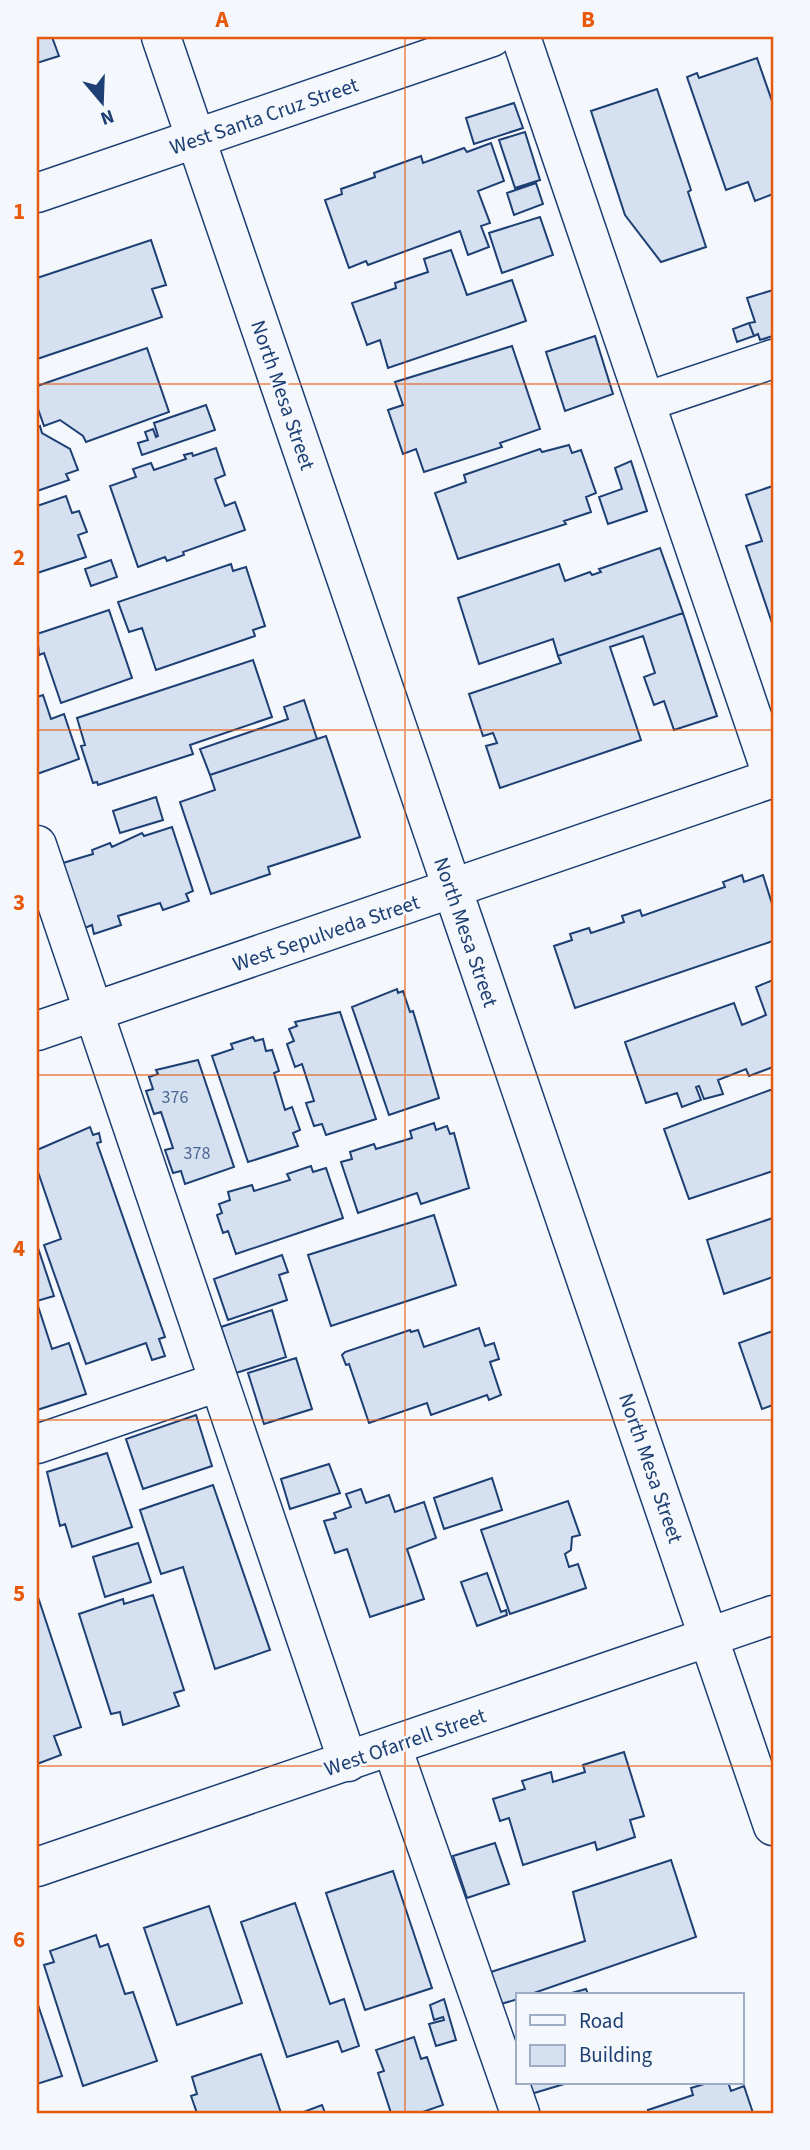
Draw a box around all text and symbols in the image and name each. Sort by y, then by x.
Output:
text: A [214,3,229,36]
text: B [581,3,595,36]
north arrow [66,66,136,136]
street label: West Santa Cruz Street [166,70,362,162]
text: N [97,102,117,131]
text: 1 [13,195,25,228]
street label: North Mesa Street [243,316,323,474]
text: 2 [13,541,25,574]
street label: North Mesa Street [426,853,506,1011]
text: 3 [13,886,25,919]
street label: West Sepulveda Street [229,887,423,979]
house number: 376 [162,1085,188,1110]
house number: 378 [184,1141,210,1166]
text: 4 [13,1232,25,1265]
street label: North Mesa Street [611,1389,691,1547]
text: 5 [13,1577,25,1610]
street label: West Ofarrell Street [320,1700,490,1784]
text: 6 [13,1923,25,1956]
legend [516,1993,744,2084]
text: Road [579,2006,624,2036]
text: Building [579,2040,653,2070]

